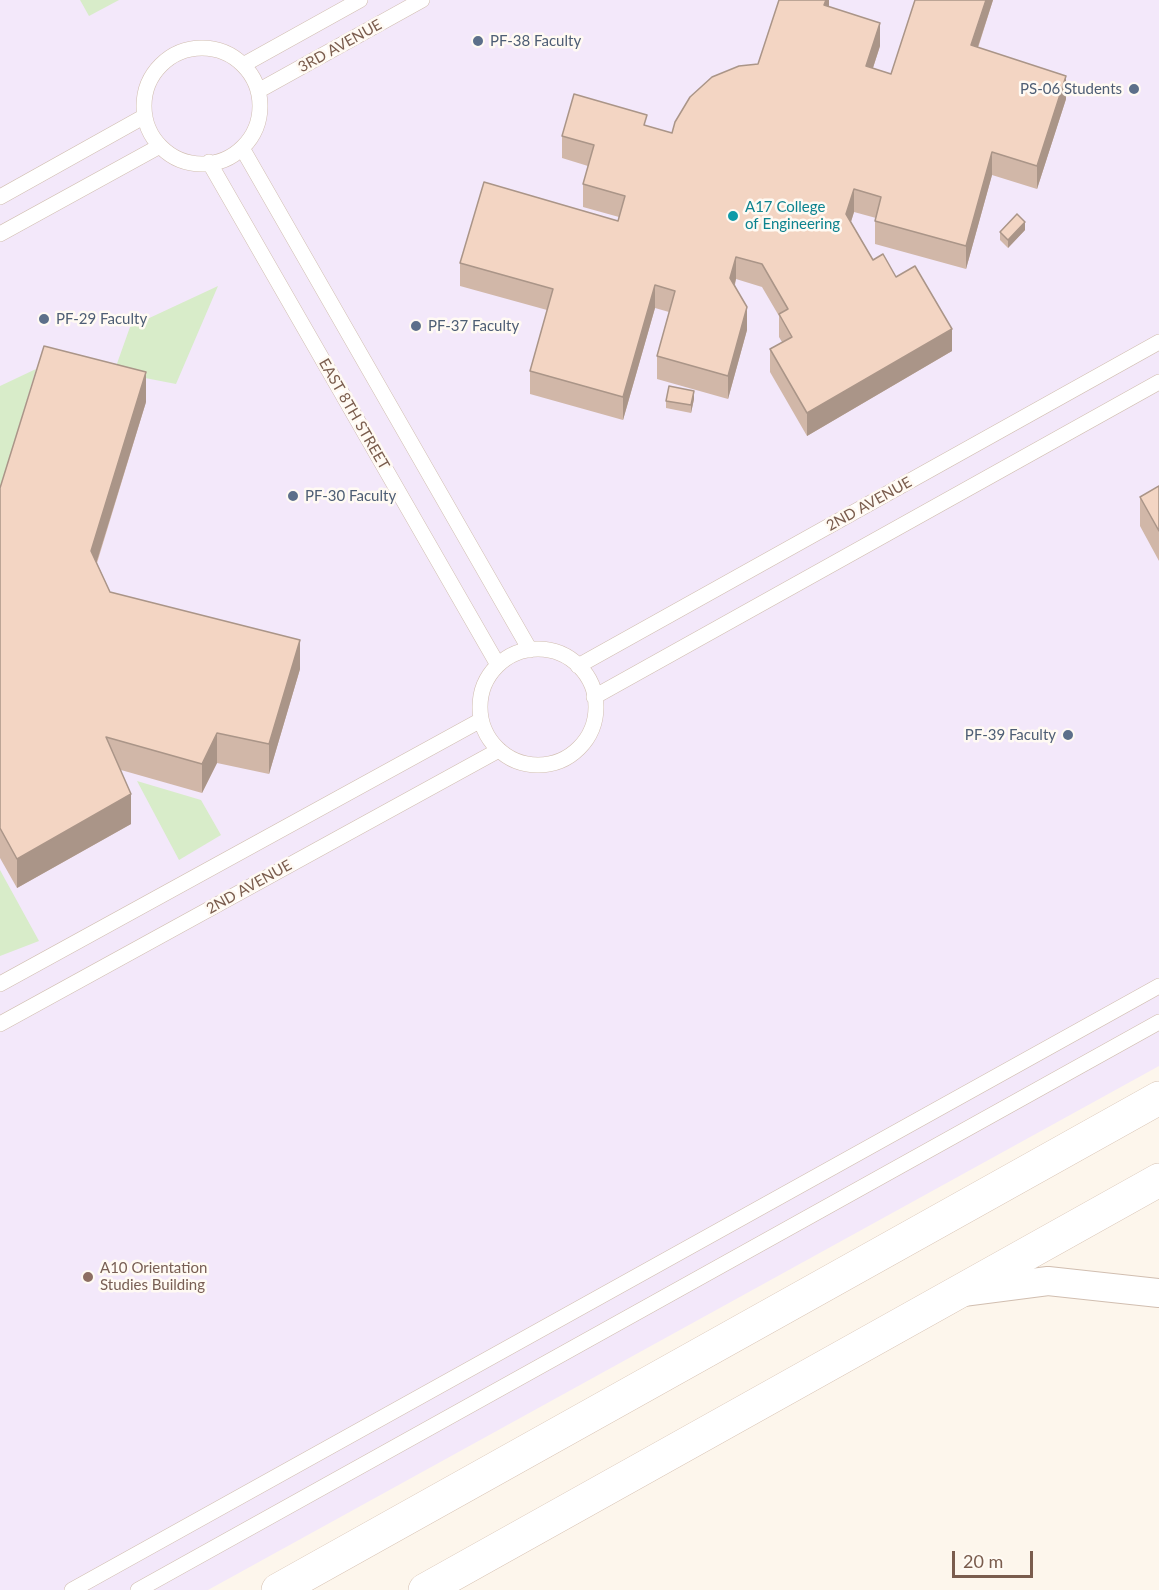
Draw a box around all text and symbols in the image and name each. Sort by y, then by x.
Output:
street label: 3RD AVENUE [295,16,385,76]
place label: PF-38 Faculty [490,32,581,50]
marker: PF-38 Faculty [471,34,485,48]
place label: PS-06 Students [1020,80,1122,98]
marker: PS-06 Students [1127,82,1141,96]
place label: A17 College of Engineering [745,198,840,233]
marker: A17 College of Engineering [726,209,740,223]
place label: PF-29 Faculty [56,310,147,328]
marker: PF-29 Faculty [37,312,51,326]
place label: PF-37 Faculty [428,317,519,335]
marker: PF-37 Faculty [409,319,423,333]
street label: EAST 8TH STREET [315,355,393,473]
street label: 2ND AVENUE [823,473,915,535]
place label: PF-30 Faculty [305,487,396,505]
marker: PF-30 Faculty [286,489,300,503]
place label: PF-39 Faculty [965,726,1056,744]
marker: PF-39 Faculty [1061,728,1075,742]
street label: 2ND AVENUE [203,856,295,918]
place label: A10 Orientation Studies Building [100,1259,207,1294]
marker: A10 Orientation Studies Building [81,1270,95,1284]
scale bar [955,1539,1036,1577]
text: 20 m [963,1550,1003,1572]

